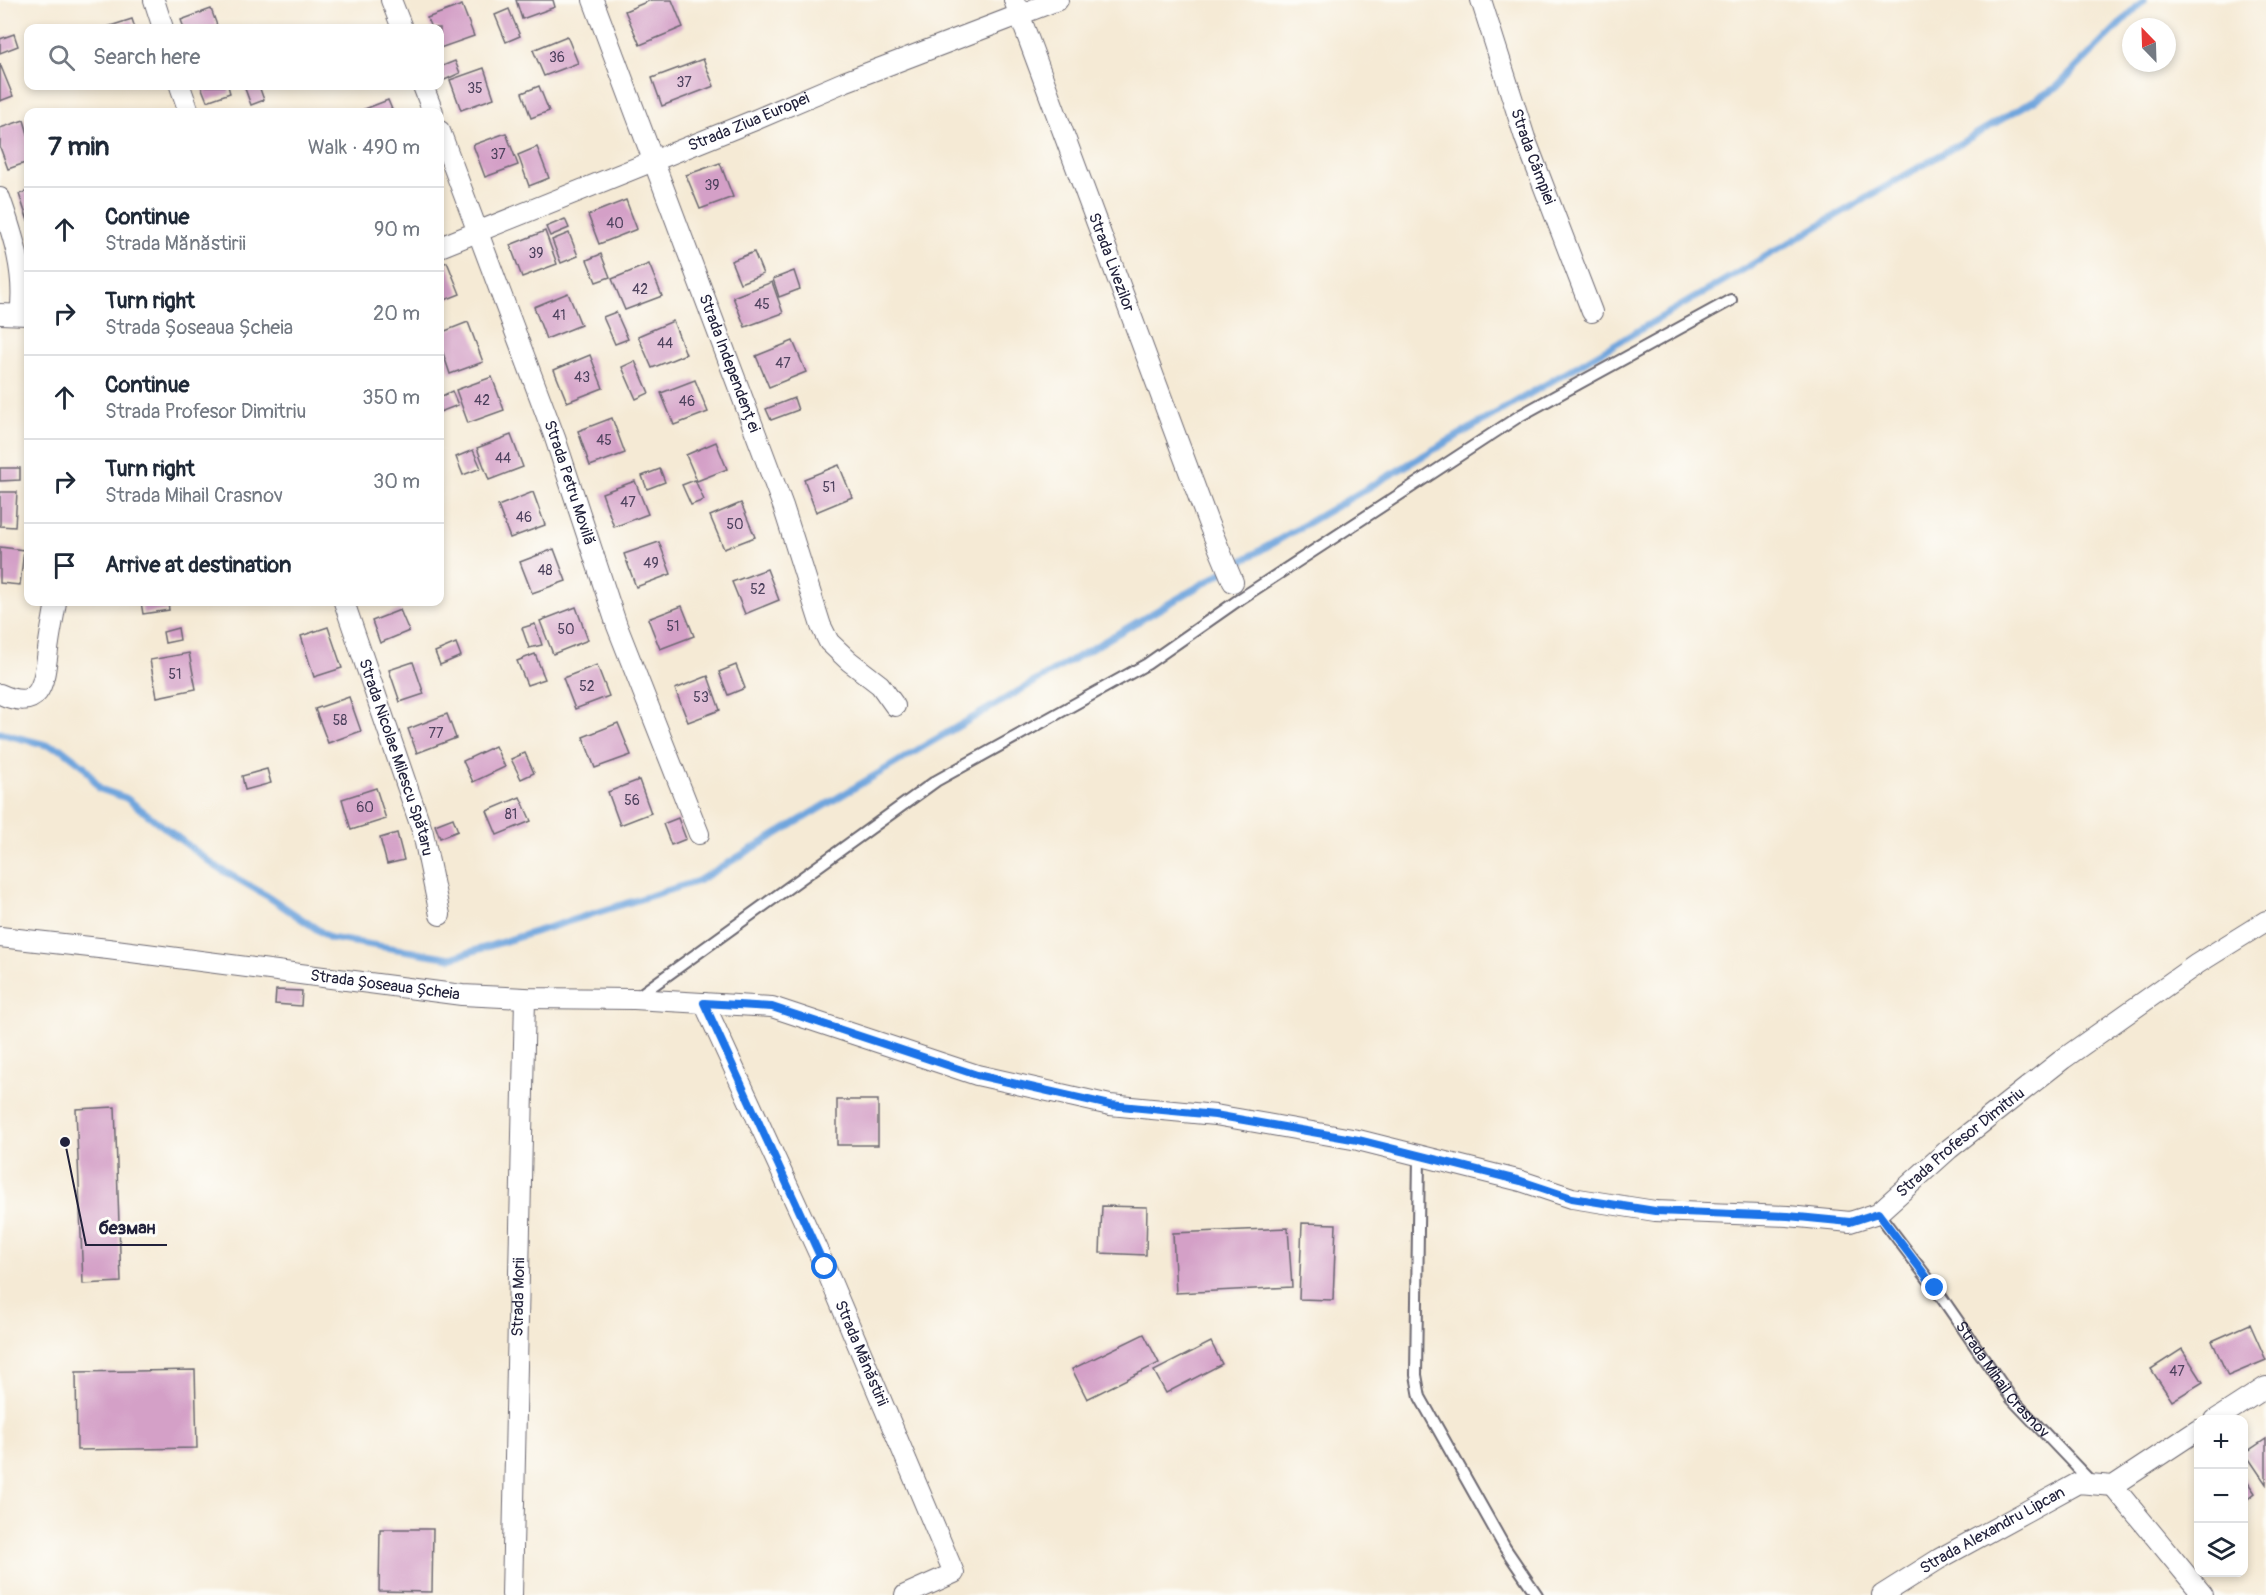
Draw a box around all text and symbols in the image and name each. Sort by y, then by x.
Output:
north arrow [2122,18,2176,72]
search box [24,24,444,90]
icon: search [45,41,78,74]
text: Search here [93,43,200,71]
house number: 36 [549,49,565,66]
house number: 37 [676,74,692,91]
house number: 35 [467,80,483,97]
street label: Strada Ziua Europei [685,88,812,156]
street label: Strada Câmpiei [1506,106,1560,207]
text: 7 min [48,131,110,163]
text: Walk · 490 m [308,135,420,160]
house number: 37 [490,146,506,163]
house number: 39 [704,177,720,194]
text: Continue [105,203,189,231]
street label: Strada Livezilor [1084,210,1139,315]
icon: ahead [48,213,81,246]
house number: 40 [606,215,624,232]
text: 90 m [374,217,420,242]
text: Strada Mănăstirii [105,231,246,256]
house number: 39 [528,245,544,262]
house number: 42 [632,281,648,298]
text: Turn right [105,287,195,315]
street label: Strada Independenței [694,291,765,435]
house number: 45 [754,296,770,313]
icon: right [48,297,81,330]
text: 20 m [373,301,420,326]
house number: 41 [552,307,566,324]
text: Strada Șoseaua Șcheia [105,315,293,340]
house number: 44 [657,335,673,352]
house number: 47 [775,355,791,372]
house number: 43 [574,369,590,386]
text: Continue [105,371,189,399]
icon: ahead [48,381,81,414]
text: 350 m [362,385,420,410]
house number: 42 [474,392,490,409]
house number: 46 [679,393,695,410]
text: Strada Profesor Dimitriu [105,399,306,424]
street label: Strada Petru Movilă [539,418,600,548]
house number: 45 [596,432,612,449]
house number: 44 [495,450,511,467]
text: Turn right [105,455,195,483]
icon: right [48,465,81,498]
text: 30 m [373,469,420,494]
house number: 51 [822,479,836,496]
text: Strada Mihail Crasnov [105,483,283,508]
house number: 47 [620,494,636,511]
house number: 46 [516,509,532,526]
house number: 50 [726,516,744,533]
icon: arrive [48,549,81,582]
text: Arrive at destination [105,551,291,579]
house number: 49 [643,555,659,572]
house number: 48 [537,562,553,579]
house number: 52 [750,581,766,598]
house number: 51 [666,618,680,635]
house number: 50 [557,621,575,638]
street label: Strada Nicolae Milescu Spătaru [354,656,437,858]
house number: 51 [168,666,182,683]
house number: 52 [579,678,595,695]
house number: 53 [693,689,709,706]
house number: 58 [333,712,347,729]
house number: 77 [429,725,444,742]
house number: 56 [624,792,640,809]
house number: 60 [356,799,374,816]
house number: 81 [505,806,517,823]
street label: Strada Șoseaua Șcheia [309,965,461,1005]
street label: Strada Profesor Dimitriu [1892,1083,2029,1202]
callout: безман [86,1209,167,1245]
text: безман [98,1217,156,1240]
route start [811,1253,837,1279]
street label: Strada Morii [508,1257,529,1337]
route end [1921,1274,1947,1300]
street label: Strada Mănăstirii [830,1297,893,1409]
street label: Strada Mihail Crasnov [1951,1317,2054,1442]
house number: 47 [2169,1363,2185,1380]
map controls [2194,1415,2248,1577]
button: + [2194,1415,2248,1469]
button: − [2194,1469,2248,1523]
street label: Strada Alexandru Lipcan [1916,1482,2068,1579]
button: layers [2194,1523,2248,1577]

